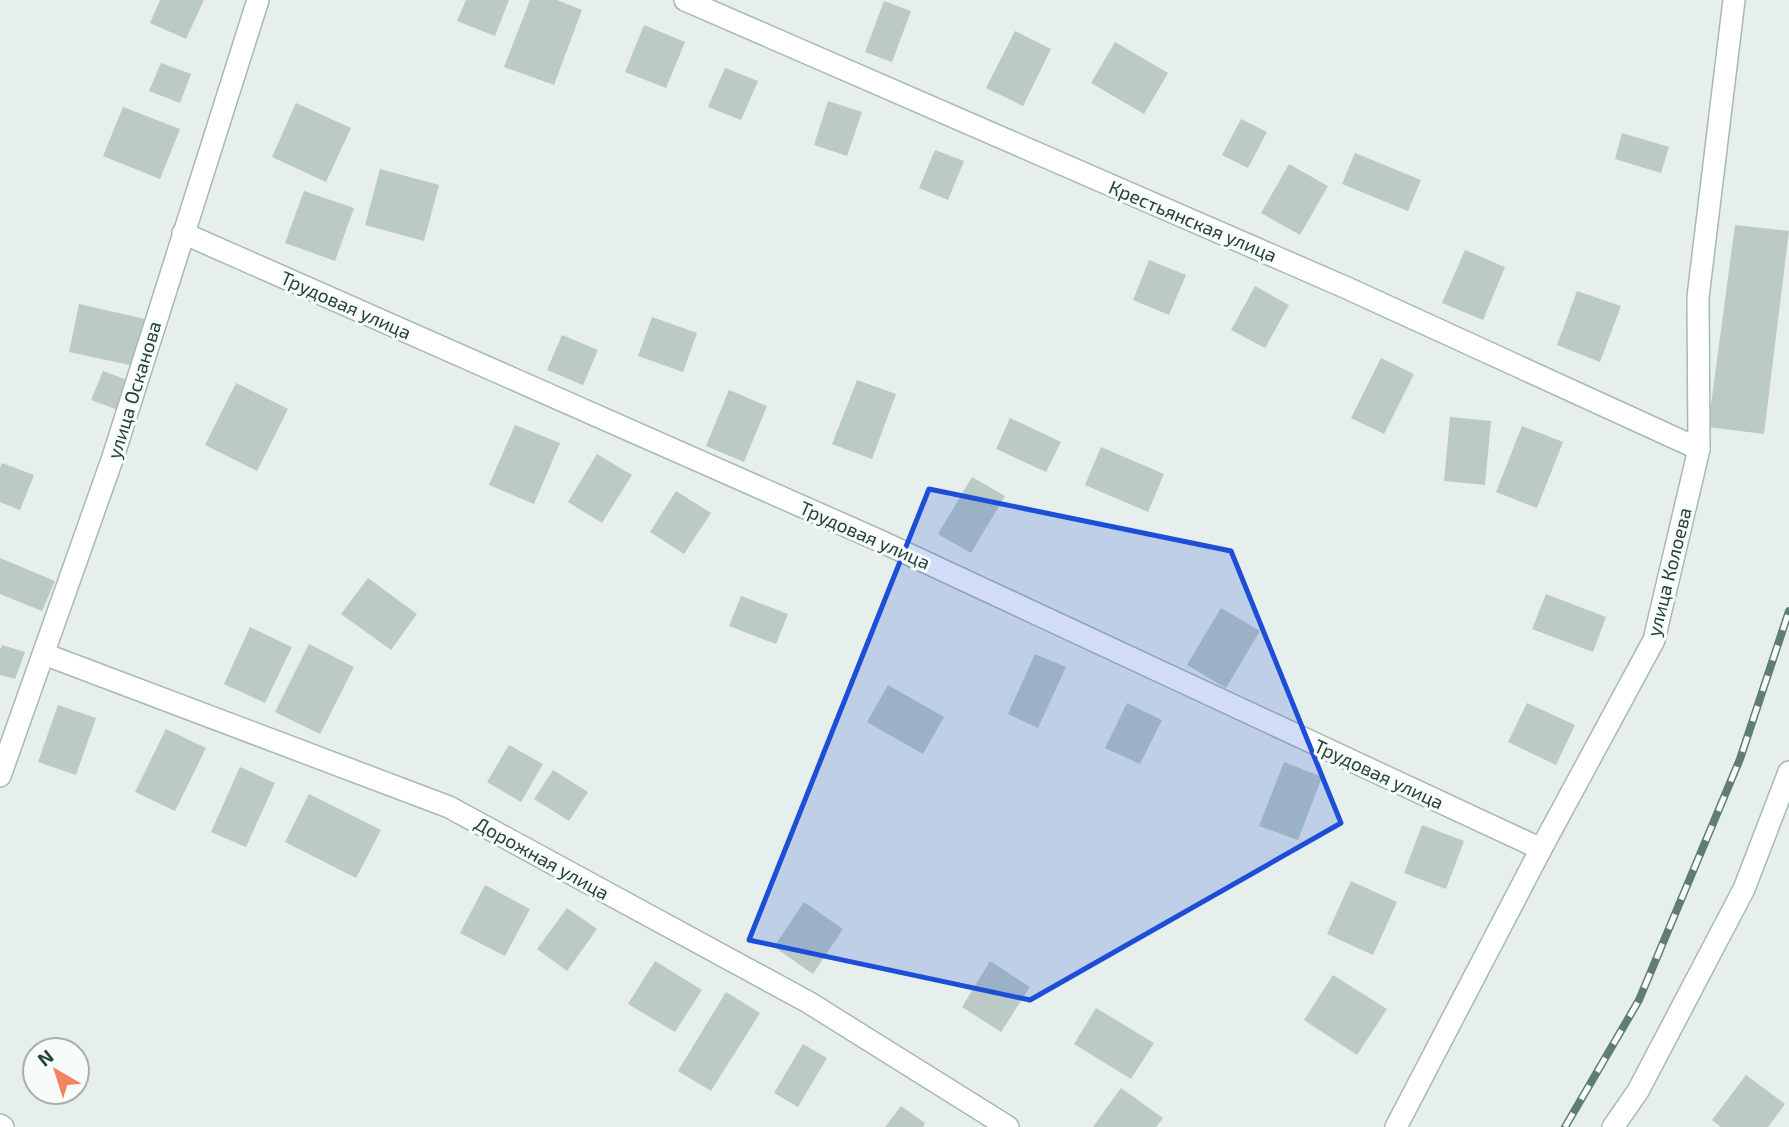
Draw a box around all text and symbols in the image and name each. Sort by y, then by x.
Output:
street label: Крестьянская улица [1105,175,1281,267]
street label: Трудовая улица [277,266,415,344]
street label: улица Осканова [102,318,166,462]
street label: Трудовая улица [796,496,934,574]
street label: улица Колоева [1641,505,1697,639]
street label: Трудовая улица [1310,733,1448,815]
street label: Дорожная улица [471,811,613,905]
north arrow [21,1036,91,1106]
text: N [32,1044,58,1071]

